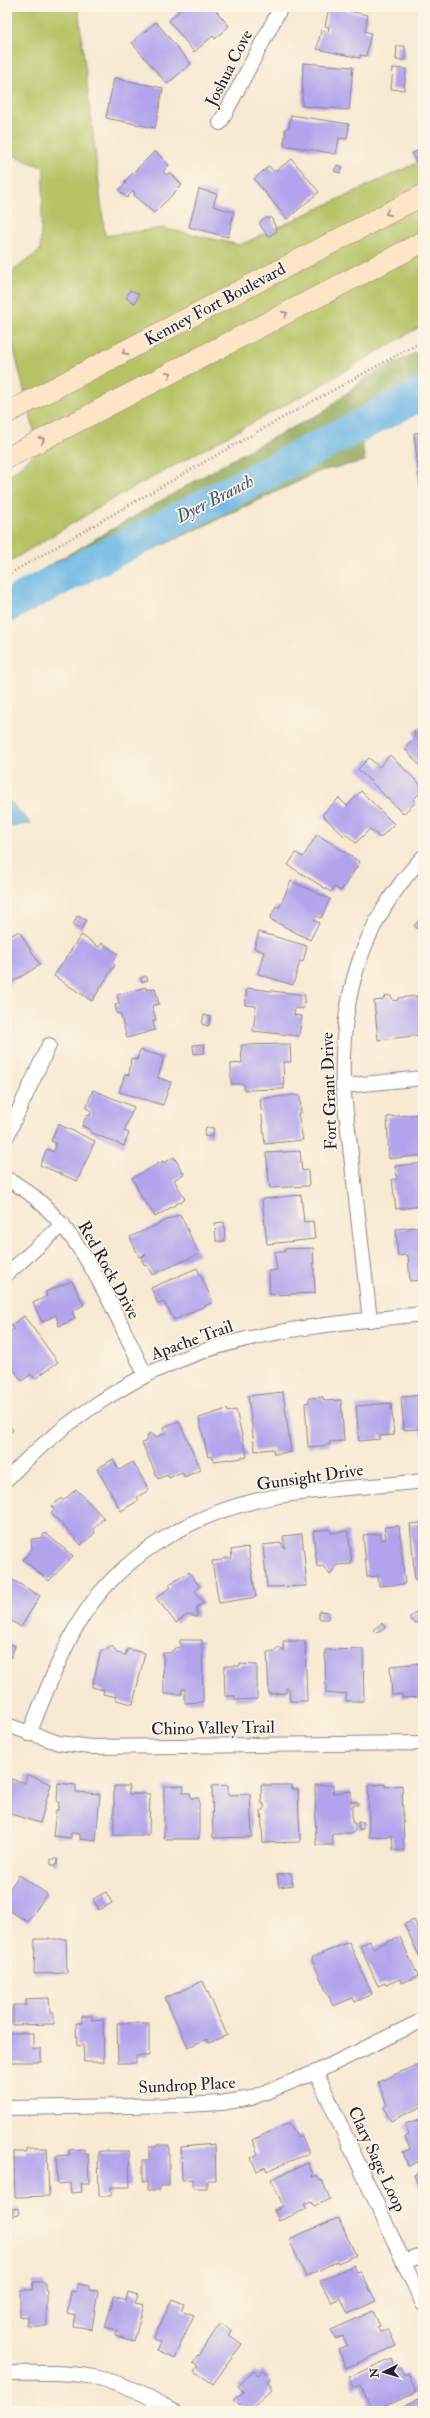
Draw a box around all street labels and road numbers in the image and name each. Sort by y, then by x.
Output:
street label: Joshua Cove [200,26,258,111]
street label: Kenney Fort Boulevard [141,258,290,351]
street label: Fort Grant Drive [316,1032,342,1150]
street label: Red Rock Drive [73,1217,145,1323]
street label: Apache Trail [147,1315,237,1366]
street label: Gunsight Drive [255,1459,365,1495]
street label: Chino Valley Trail [151,1716,276,1741]
street label: Sundrop Place [138,2072,236,2099]
street label: Clary Sage Loop [342,2103,411,2216]

